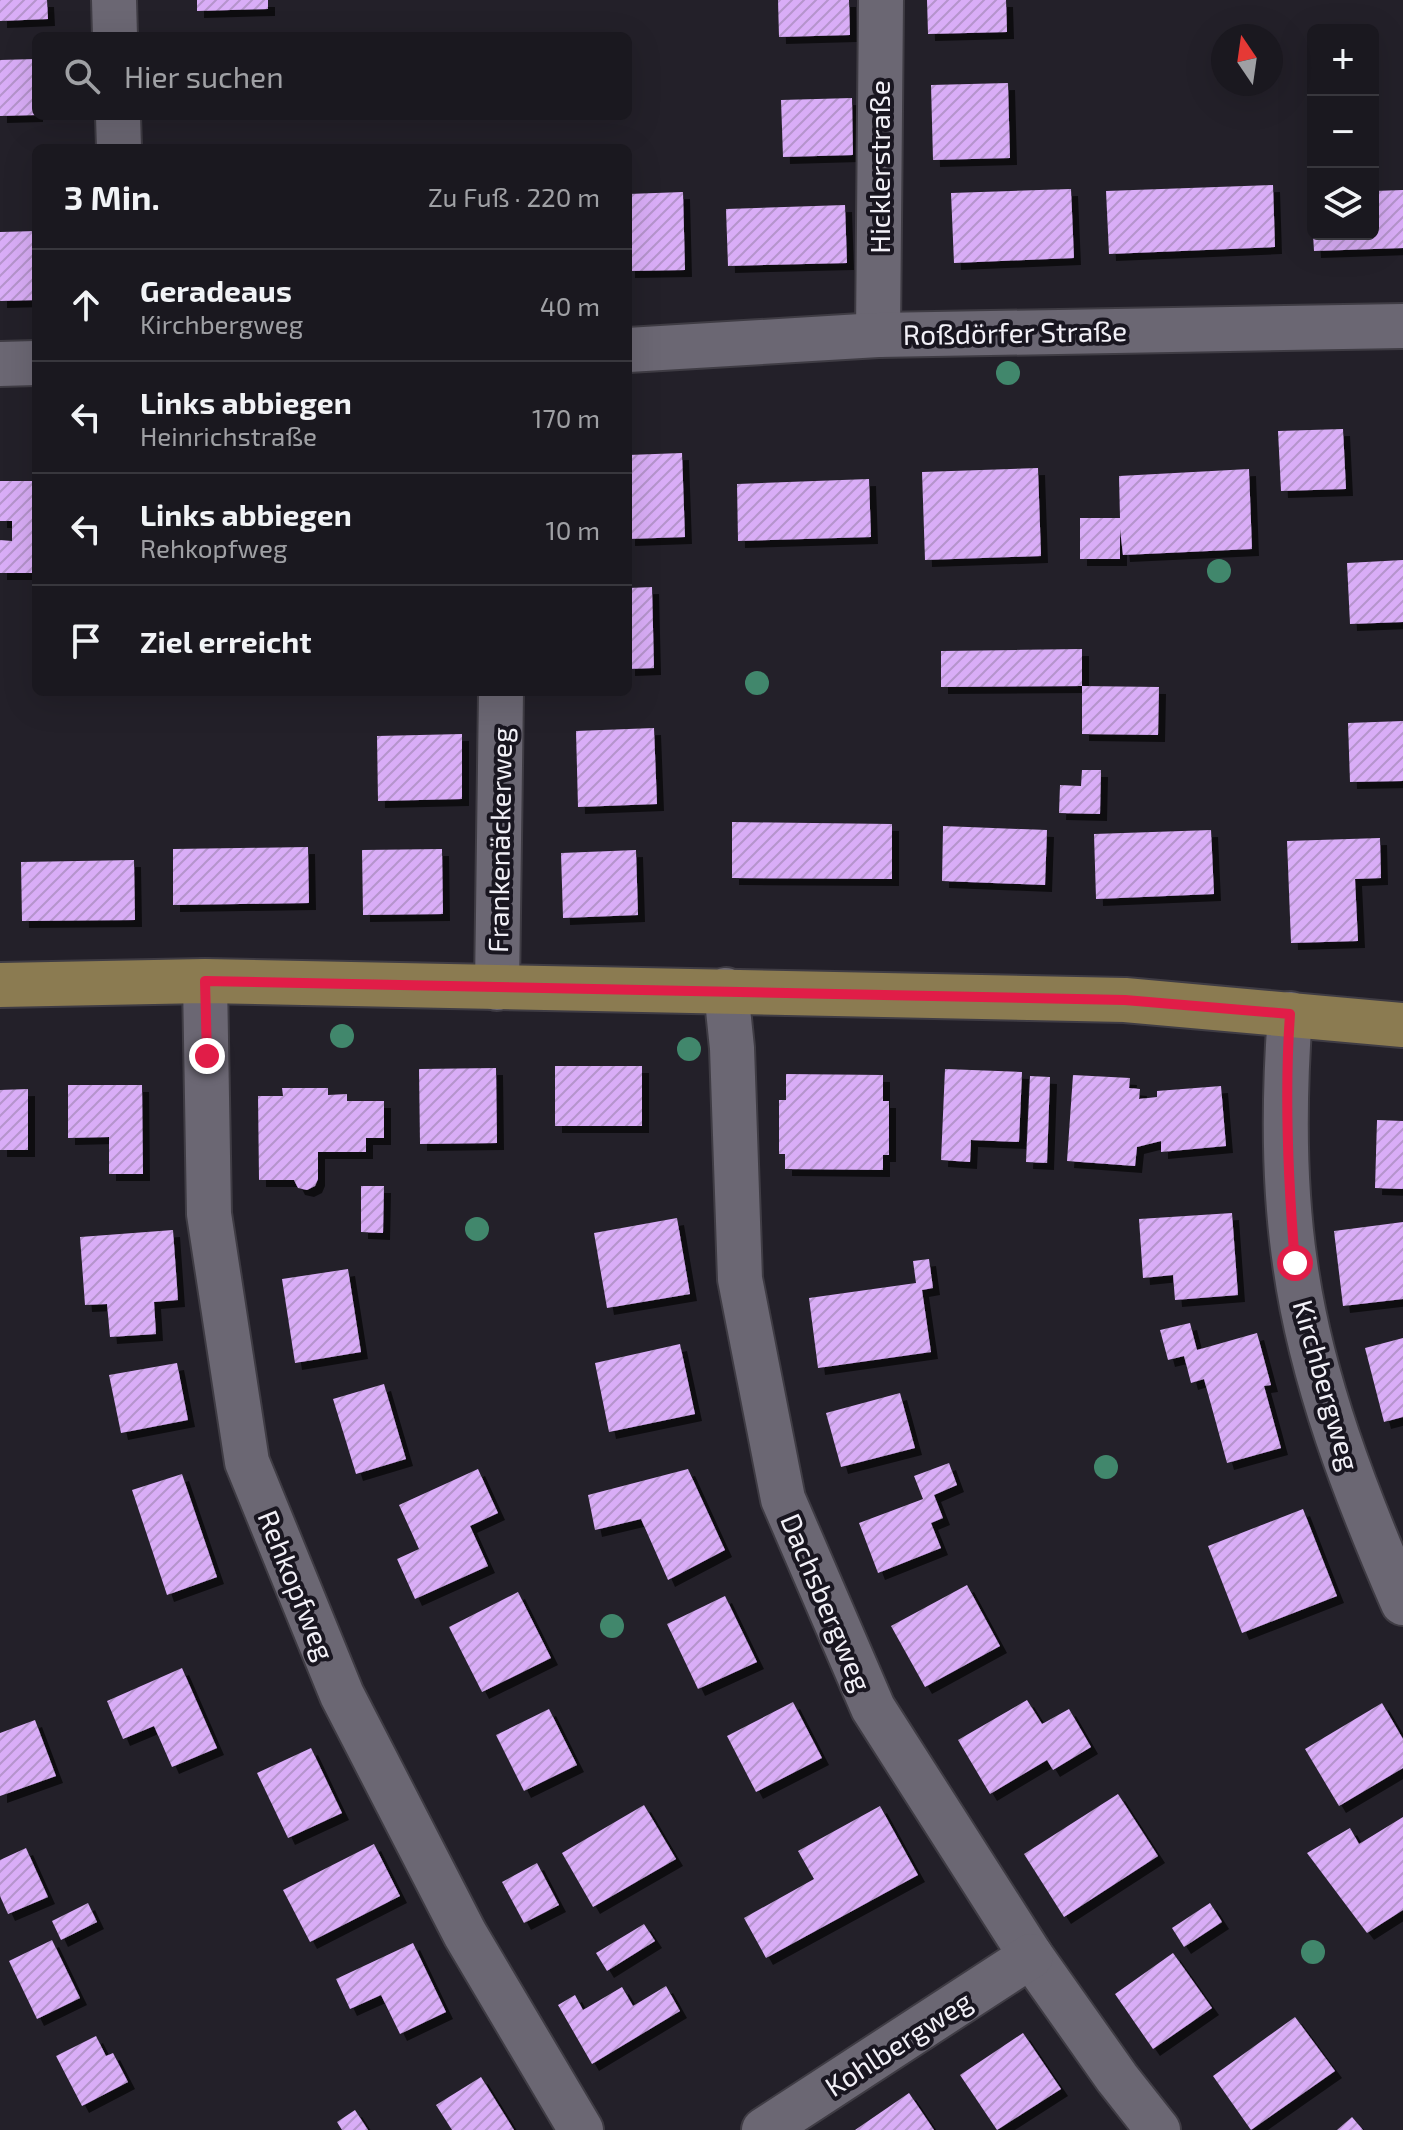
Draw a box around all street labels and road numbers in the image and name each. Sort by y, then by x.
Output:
street label: Hicklerstraße [862,80,896,254]
street label: Roßdörfer Straße [903,313,1127,351]
street label: Frankenäckerweg [480,727,518,953]
street label: Kirchbergweg [1286,1296,1368,1474]
street label: Rehkopfweg [252,1505,343,1665]
street label: Dachsbergweg [774,1508,880,1696]
street label: Kohlbergweg [818,1983,978,2103]

